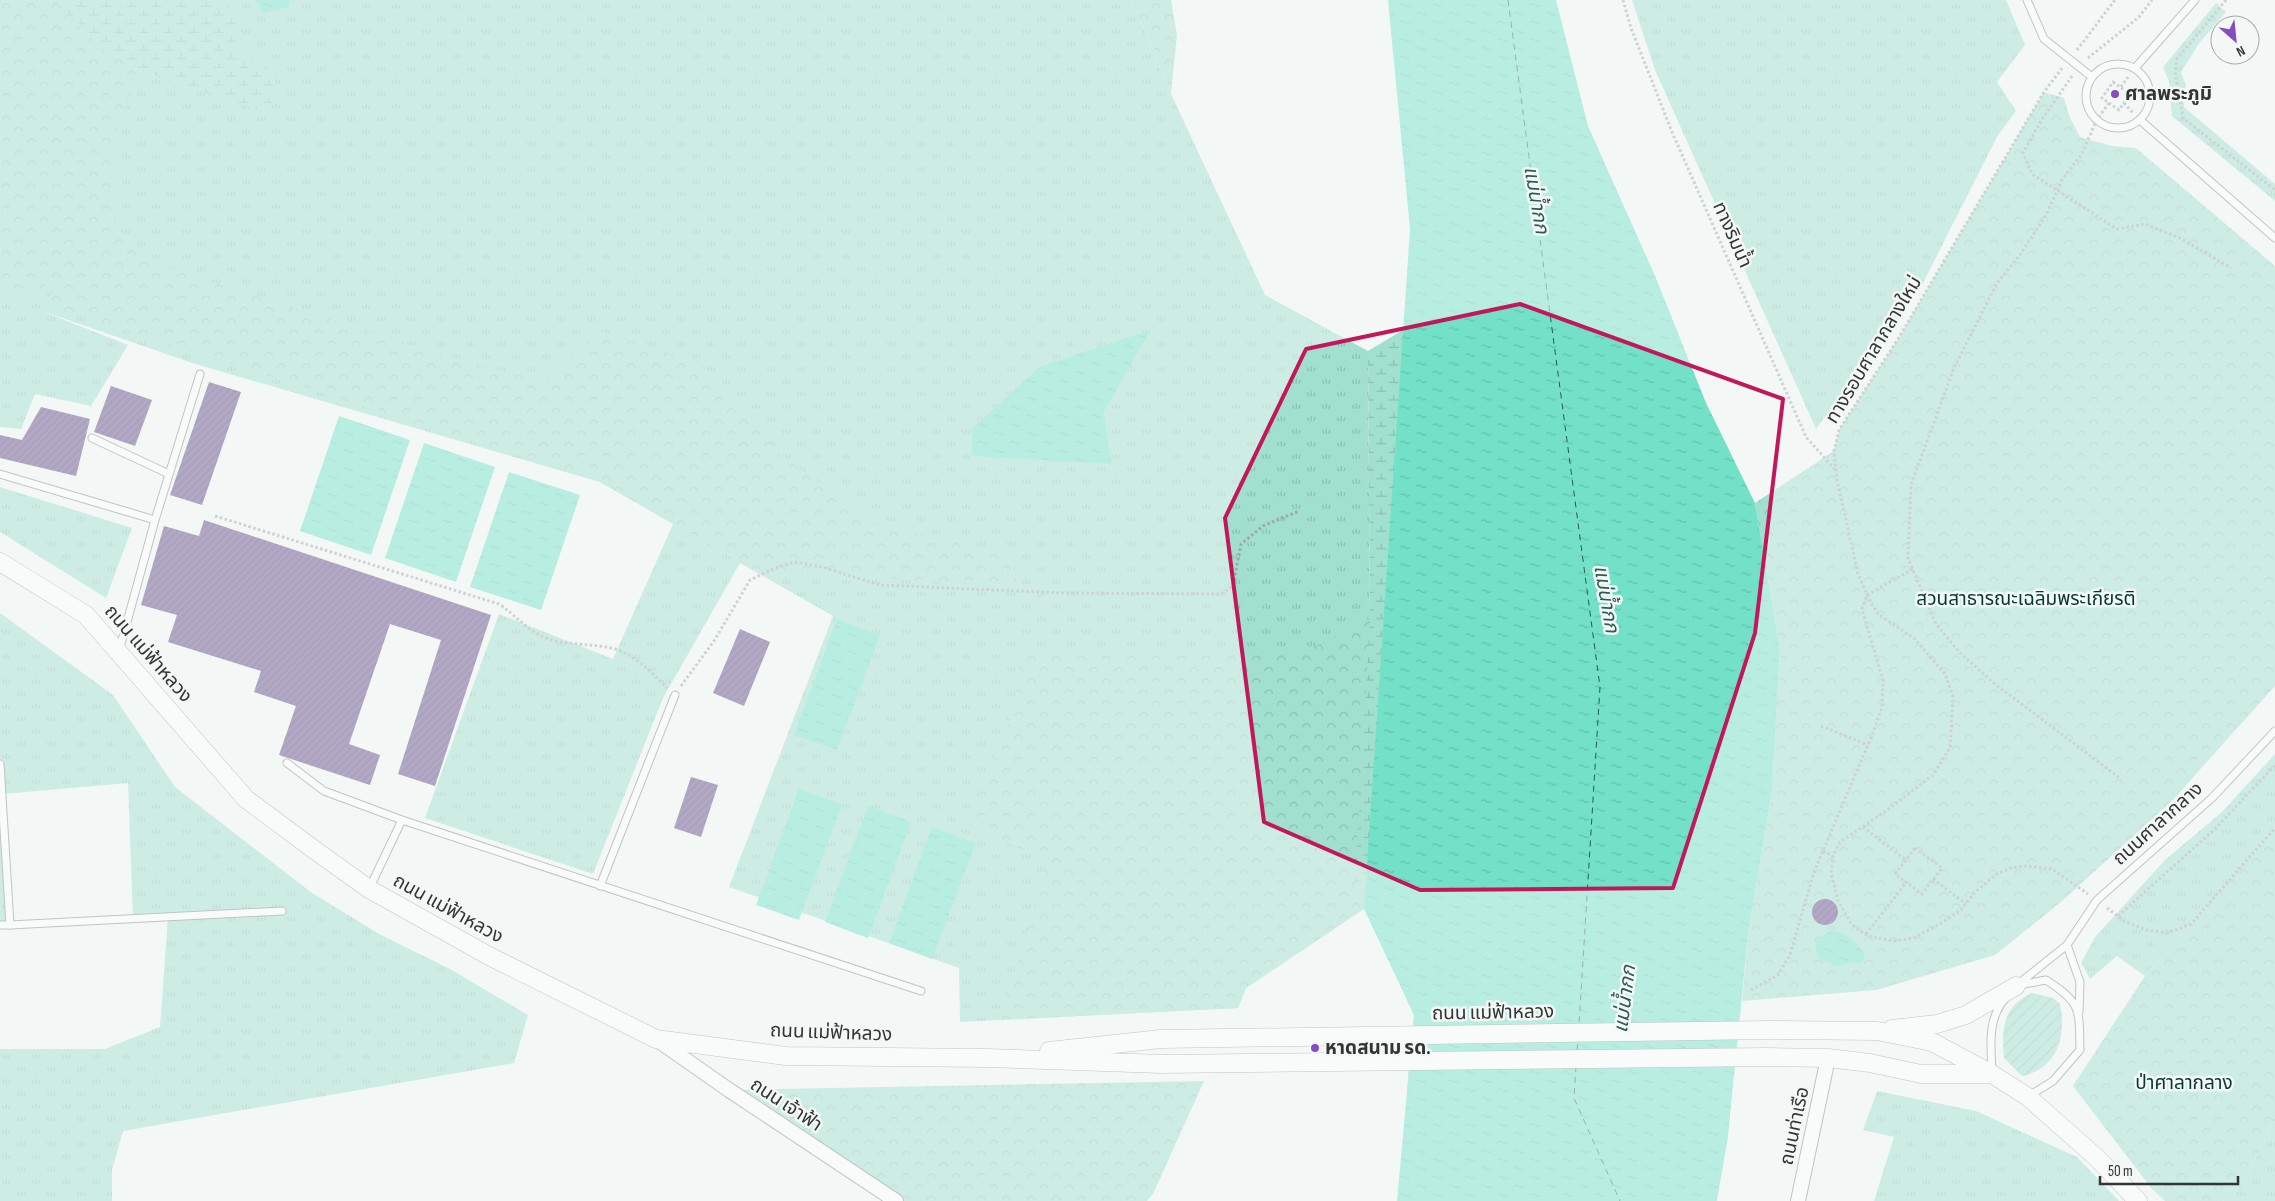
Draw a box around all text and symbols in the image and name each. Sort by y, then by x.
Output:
north arrow [2210,15,2260,65]
text: N [2233,42,2248,60]
place label: ศาลพระภูมิ [2125,83,2212,106]
marker: ศาลพระภูมิ [2109,88,2121,100]
water label: แม่น้ำกก [1518,164,1557,237]
street label: ทางริมน้ำ [1707,197,1759,272]
street label: ทางรอบศาลากลางใหม่ [1820,272,1927,428]
water label: แม่น้ำกก [1588,563,1627,636]
park label: สวนสาธารณะเฉลิมพระเกียรติ [1916,588,2136,611]
street label: ถนน แม่ฟ้าหลวง [99,600,198,708]
street label: ถนนศาลากลาง [2108,778,2208,870]
street label: ถนน แม่ฟ้าหลวง [389,868,508,949]
water label: แม่น้ำกก [1606,962,1641,1034]
street label: ถนน แม่ฟ้าหลวง [1432,999,1554,1026]
street label: ถนน แม่ฟ้าหลวง [769,1018,893,1047]
place label: หาดสนาม รด. [1325,1037,1431,1060]
marker: หาดสนาม รด. [1309,1042,1321,1054]
street label: ถนน เจ้าฟ้า [746,1072,827,1137]
park label: ป่าศาลากลาง [2135,1072,2233,1095]
street label: ถนนท่าเรือ [1774,1084,1815,1167]
scale bar [2100,1154,2238,1186]
text: 50 m [2108,1162,2133,1181]

